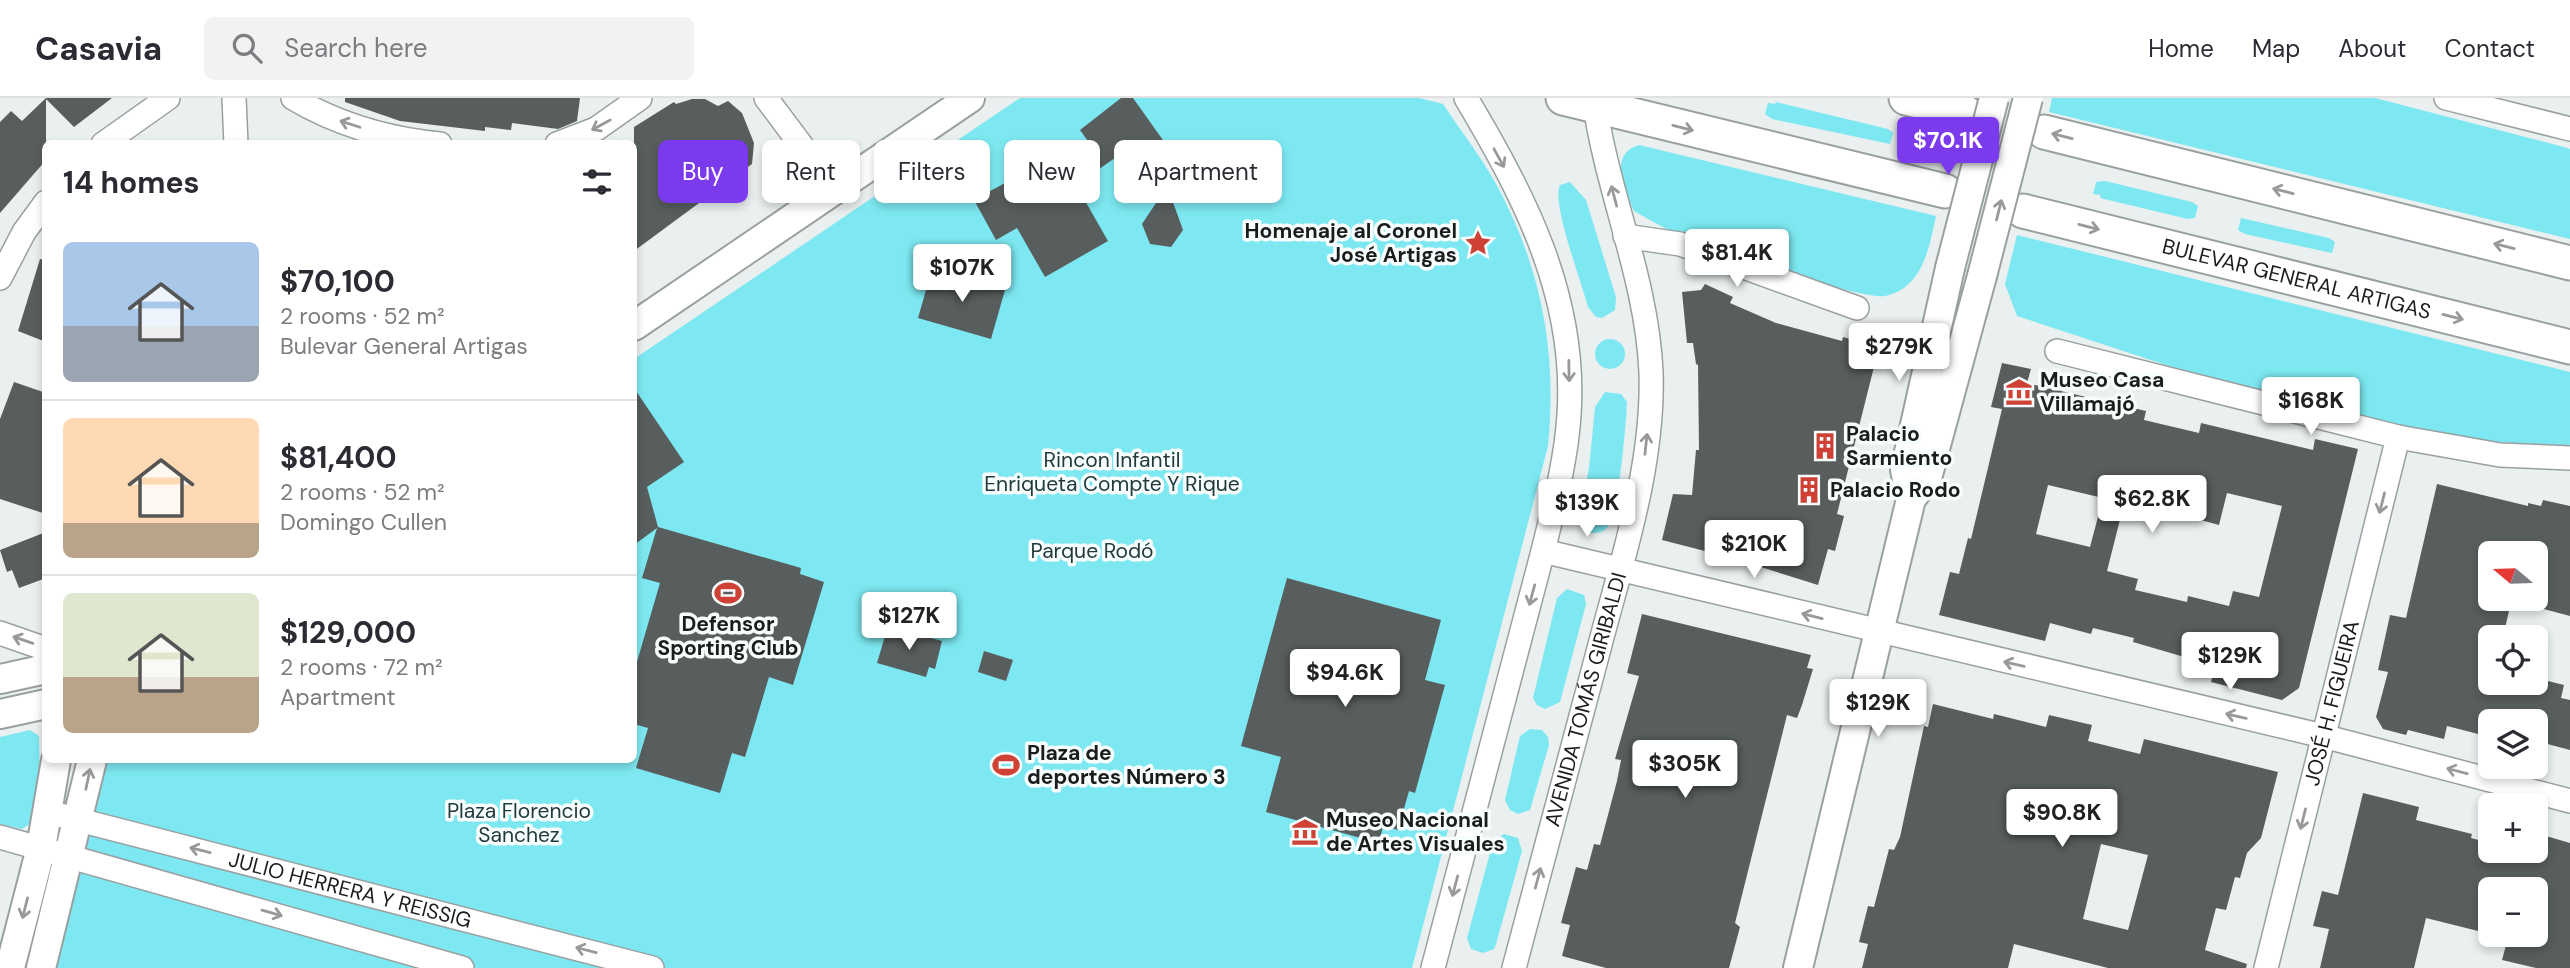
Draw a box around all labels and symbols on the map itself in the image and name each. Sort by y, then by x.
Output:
one-way arrow [339,117,361,129]
pin: $70.1K [1891,118,2005,177]
one-way arrow [591,119,612,132]
one-way arrow [1671,122,1694,135]
one-way arrow [2051,129,2074,142]
one-way arrow [1492,147,1506,167]
one-way arrow [2272,184,2295,197]
one-way arrow [1607,185,1620,207]
one-way arrow [1993,199,2006,222]
place label: Homenaje al Coronel José Artigas [1245,217,1457,269]
one-way arrow [2077,221,2100,234]
place icon: Homenaje al Coronel José Artigas [1463,228,1493,258]
pin: $81.4K [1680,230,1794,289]
street label: BULEVAR GENERAL ARTIGAS [2159,232,2434,326]
one-way arrow [2493,239,2516,252]
pin: $107K [913,244,1011,304]
one-way arrow [2441,311,2463,324]
pin: $279K [1850,324,1948,383]
one-way arrow [1563,359,1576,382]
place label: Museo Casa Villamajó [2040,366,2164,418]
museum icon: Museo Casa Villamajó [2004,377,2034,407]
pin: $168K [2262,378,2360,437]
place label: Palacio Sarmiento [1846,420,1952,472]
building icon: Palacio Sarmiento [1810,431,1840,461]
one-way arrow [1640,433,1653,456]
park label: Rincon Infantil Enriqueta Compte Y Rique [984,446,1240,498]
building icon: Palacio Rodo [1794,475,1824,505]
place label: Palacio Rodo [1830,476,1961,504]
pin: $62.8K [2095,476,2209,535]
pin: $139K [1538,480,1636,539]
one-way arrow [2375,491,2388,514]
pin: $210K [1705,520,1803,580]
park label: Parque Rodó [1030,537,1154,565]
north arrow [2478,541,2548,611]
street label: AVENIDA TOMÁS GIRIBALDI [1538,569,1633,830]
sports icon: Defensor Sporting Club [713,578,743,608]
one-way arrow [1525,583,1538,605]
pin: $127K [860,592,958,652]
one-way arrow [1801,609,1824,622]
place label: Defensor Sporting Club [658,610,798,662]
street label: JOSÉ H. FIGUEIRA [2298,617,2366,789]
pin: $129K [2181,632,2279,692]
one-way arrow [12,633,34,646]
pin: $94.6K [1288,650,1402,709]
one-way arrow [2003,657,2026,670]
pin: $129K [1829,680,1927,739]
one-way arrow [2225,709,2248,722]
place label: Plaza de deportes Número 3 [1027,739,1226,791]
pin: $305K [1636,740,1734,800]
sports icon: Plaza de deportes Número 3 [991,750,1021,780]
one-way arrow [2446,764,2468,777]
one-way arrow [82,768,96,791]
pin: $90.8K [2005,790,2119,849]
park label: Plaza Florencio Sanchez [447,797,591,849]
place label: Museo Nacional de Artes Visuales [1326,806,1505,858]
one-way arrow [2296,807,2309,829]
museum icon: Museo Nacional de Artes Visuales [1290,817,1320,847]
one-way arrow [189,843,212,856]
street label: JULIO HERRERA Y REISSIG [226,845,474,935]
one-way arrow [1532,868,1545,890]
one-way arrow [1448,874,1461,896]
one-way arrow [18,896,31,919]
one-way arrow [261,908,283,921]
one-way arrow [575,942,597,955]

